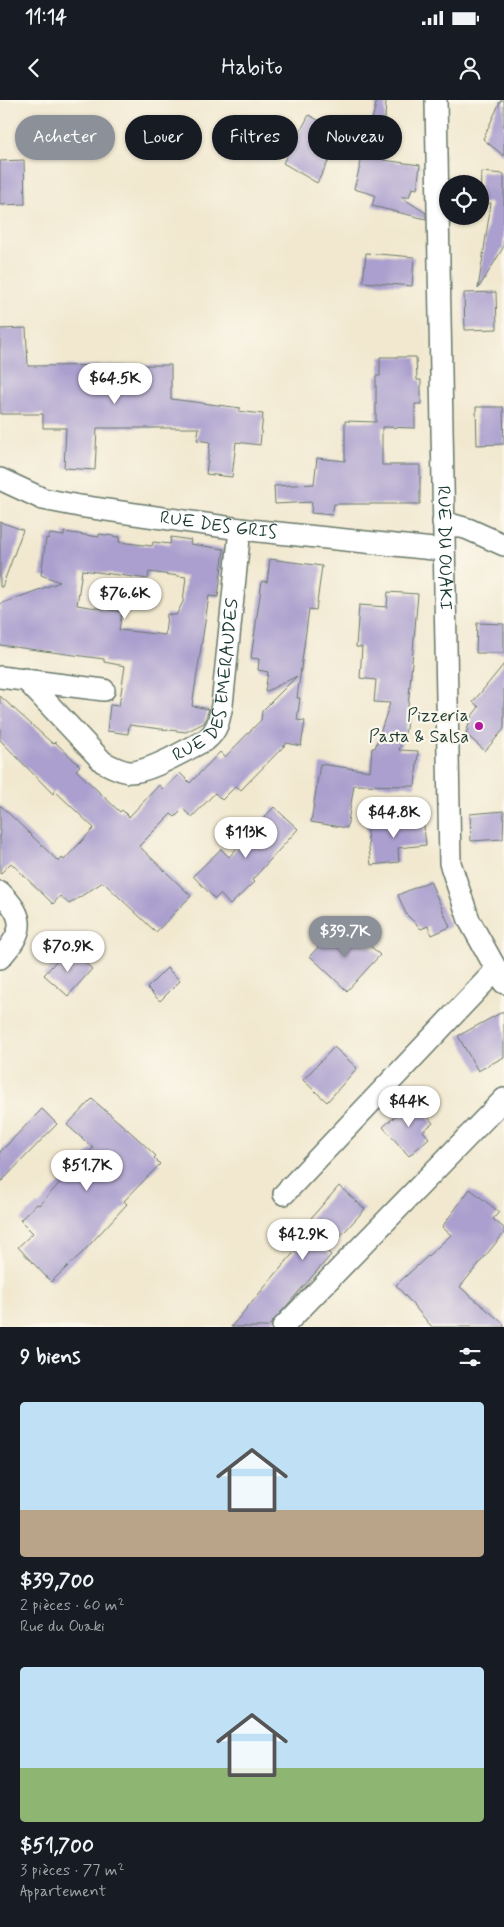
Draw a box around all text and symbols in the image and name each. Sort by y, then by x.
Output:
text: 11:14 [25,5,67,30]
icon: back [20,54,48,82]
text: Habito [221,54,283,82]
icon: person [456,54,484,82]
chip: Acheter [15,115,115,160]
chip: Louer [125,115,202,160]
chip: Filtres [212,115,298,160]
chip: Nouveau [308,115,402,160]
map controls [439,175,489,225]
button: locate [439,175,489,225]
pin: $64.5K [74,362,156,405]
text: $64.5K [89,368,141,389]
street label: RUE DU OUAKI [431,485,457,611]
street label: RUE DES GRIS [158,506,278,545]
pin: $76.6K [84,578,166,620]
text: $76.6K [100,583,150,604]
street label: RUE DES EMERAUDES [168,597,245,767]
place label: Pizzeria Pasta & Salsa [369,704,469,749]
marker: Pizzeria Pasta & Salsa [473,720,485,732]
pin: $44.8K [353,796,435,839]
text: $44.8K [368,802,420,823]
pin: $113K [211,816,281,859]
text: $113K [225,822,267,843]
pin: $39.7K [304,916,386,958]
text: $39.7K [320,921,370,942]
pin: $70.9K [27,930,109,973]
text: $70.9K [43,936,93,957]
pin: $44K [379,1086,439,1128]
text: $44K [389,1091,429,1112]
pin: $51.7K [46,1150,128,1192]
text: $51.7K [62,1155,112,1176]
pin: $42.9K [262,1218,344,1261]
text: $42.9K [278,1224,328,1245]
text: 9 biens [20,1343,81,1371]
icon: filters [456,1343,484,1371]
icon: home [207,1435,297,1525]
text: $39,700 [20,1567,94,1595]
text: 2 pièces · 60 m² [20,1595,125,1616]
text: Rue du Ouaki [20,1616,105,1637]
icon: home [207,1700,297,1790]
text: $51,700 [20,1832,94,1860]
text: 3 pièces · 77 m² [20,1860,124,1881]
text: Appartement [20,1881,106,1902]

